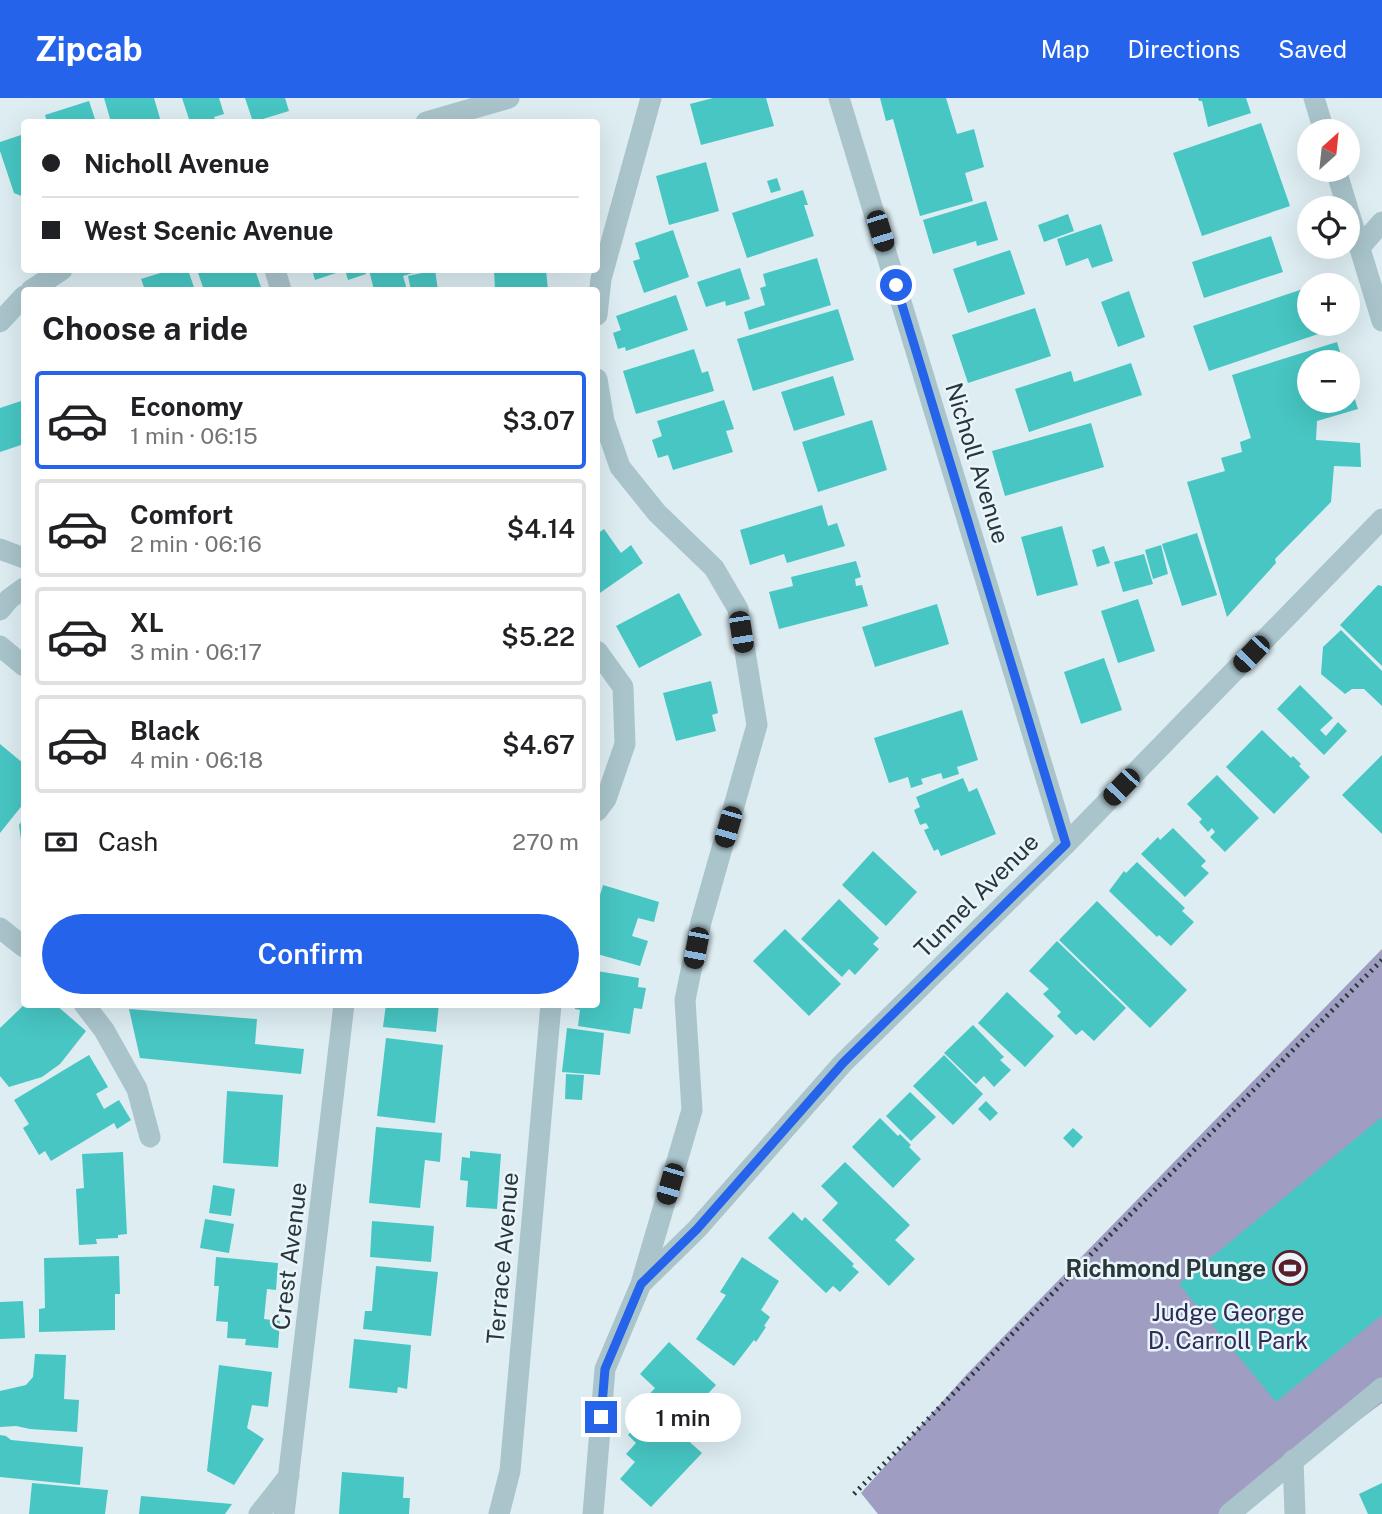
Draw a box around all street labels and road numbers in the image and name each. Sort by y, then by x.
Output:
street label: Nicholl Avenue [940,379,1016,547]
street label: Tunnel Avenue [908,827,1044,963]
street label: Terrace Avenue [481,1171,523,1345]
street label: Crest Avenue [266,1180,312,1332]

